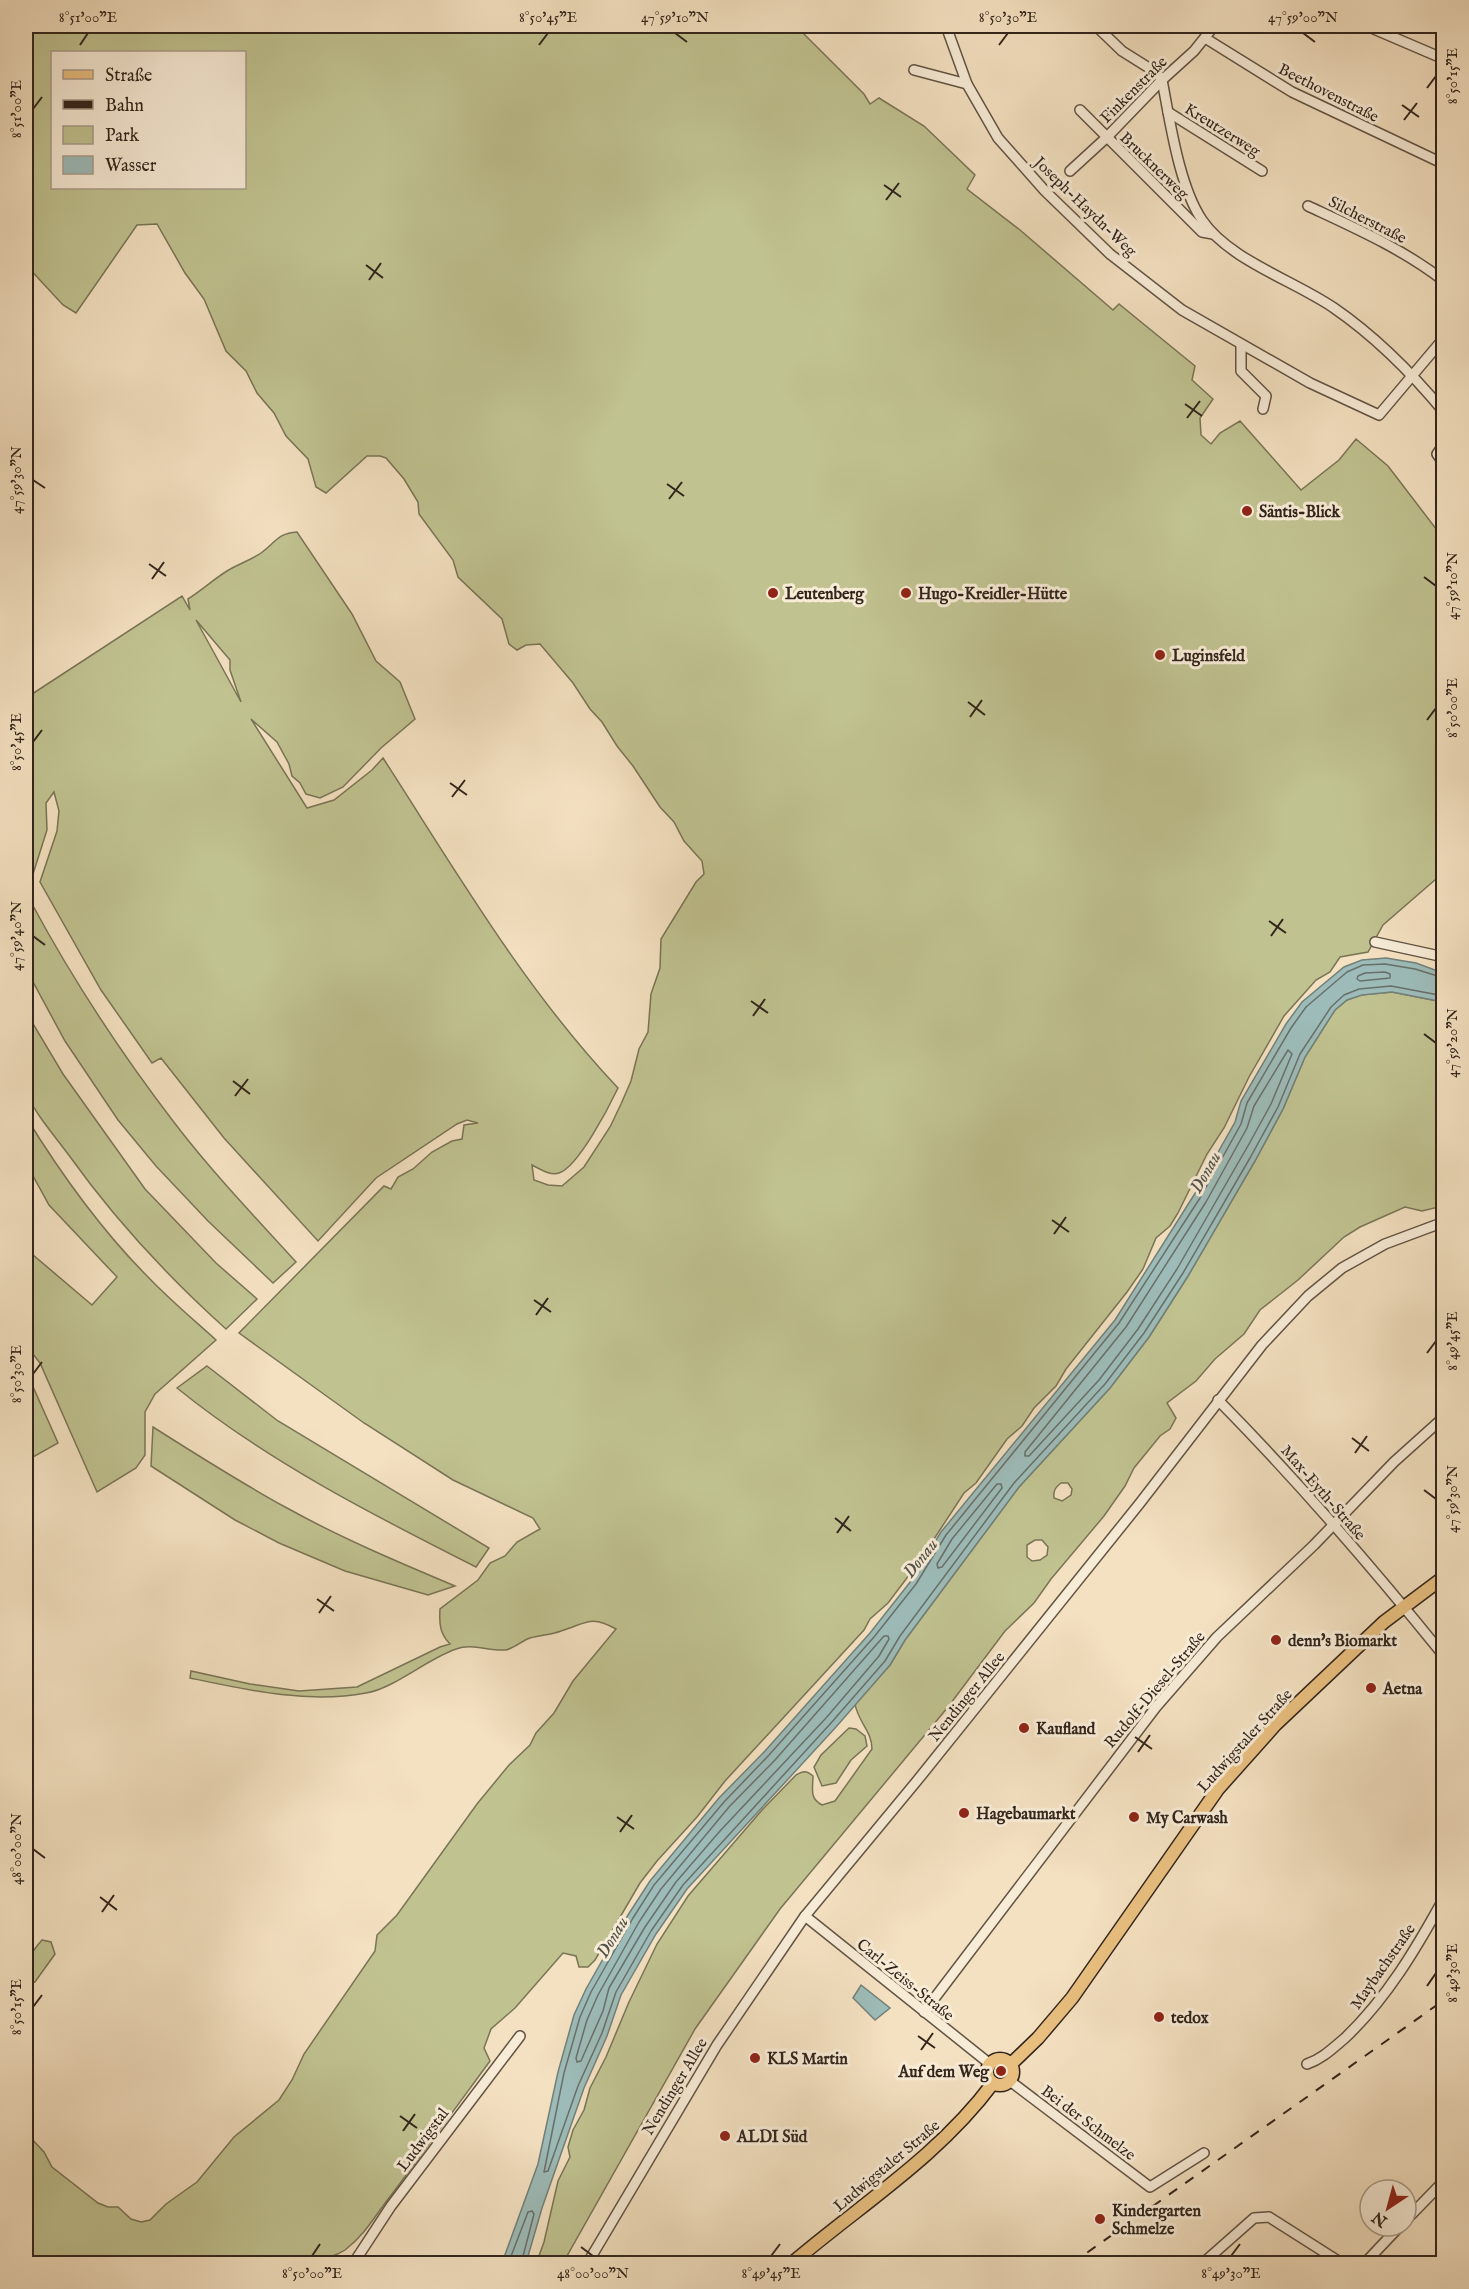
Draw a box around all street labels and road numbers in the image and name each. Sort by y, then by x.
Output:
street label: Finkenstraße [1097,53,1172,128]
street label: Beethovenstraße [1275,60,1382,128]
street label: Kreutzerweg [1180,100,1264,162]
street label: Brucknerweg [1115,129,1193,205]
street label: Joseph-Haydn-Weg [1028,152,1140,262]
street label: Silcherstraße [1325,193,1409,249]
street label: Max-Eyth-Straße [1276,1442,1369,1545]
street label: Rudolf-Diesel-Straße [1101,1628,1210,1753]
street label: Nendinger Allee [925,1648,1010,1746]
street label: Ludwigstaler Straße [1194,1685,1297,1797]
street label: Maybachstraße [1347,1920,1421,2014]
street label: Carl-Zeiss-Straße [852,1935,958,2026]
street label: Nendinger Allee [639,2035,713,2139]
street label: Bei der Schmelze [1037,2082,1139,2166]
street label: Ludwigstal [393,2104,454,2176]
street label: Ludwigstaler Straße [830,2116,945,2217]

